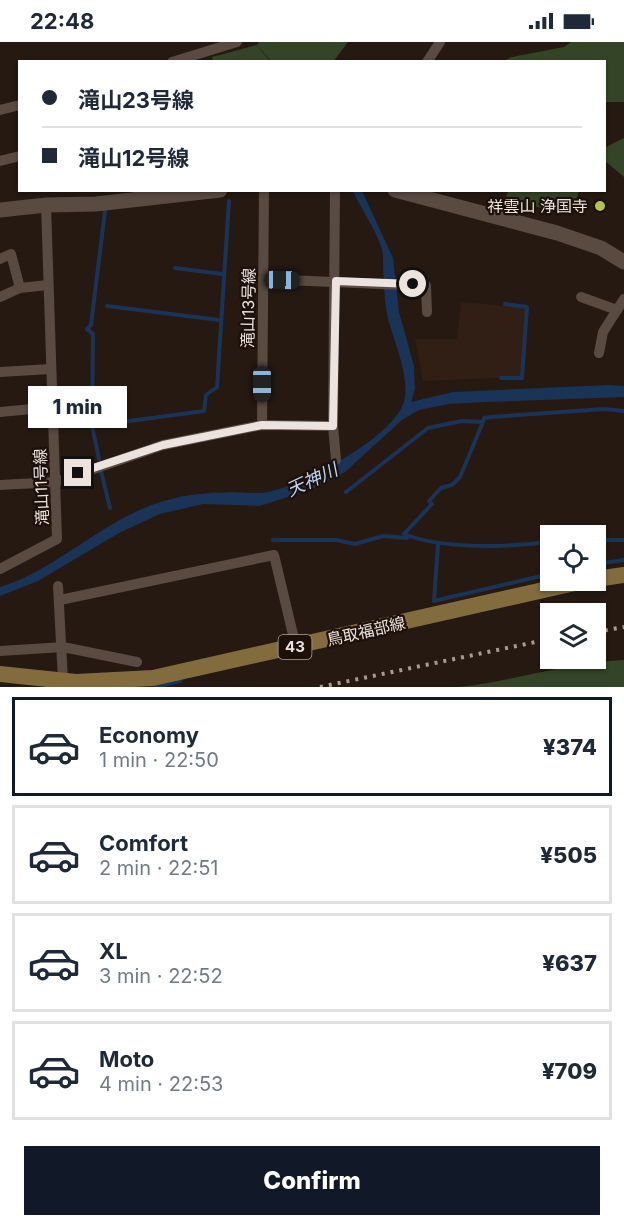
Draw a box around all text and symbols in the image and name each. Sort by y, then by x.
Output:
text: 22:48 [30,8,94,34]
text: 滝山23号線 [78,87,194,113]
text: 滝山12号線 [78,145,189,171]
place label: 祥雲山 浄国寺 [487,196,588,216]
marker: 祥雲山 浄国寺 [593,199,607,213]
street label: 滝山13号線 [237,268,259,348]
route start [399,270,426,297]
car [264,271,300,289]
car [253,366,271,402]
callout: 1 min [28,386,128,428]
text: 1 min [52,395,103,419]
street label: 滝山11号線 [30,448,52,526]
water label: 天神川 [283,458,343,500]
route end [64,459,91,486]
map controls [540,525,606,669]
button: locate [540,525,606,591]
button: layers [540,603,606,669]
street label: 鳥取福部線 [325,612,407,650]
road number: 43 [278,635,312,659]
icon: car [27,720,81,774]
text: Economy [99,722,199,748]
text: ¥374 [543,734,597,760]
text: 1 min · 22:50 [99,748,219,772]
icon: car [27,828,81,882]
text: Comfort [99,830,188,856]
text: ¥505 [540,842,597,868]
text: 2 min · 22:51 [99,856,218,880]
icon: car [27,936,81,990]
text: XL [99,938,128,964]
text: ¥637 [542,950,597,976]
text: 3 min · 22:52 [99,964,223,988]
icon: car [27,1044,81,1098]
text: Moto [99,1046,154,1072]
text: ¥709 [542,1058,597,1084]
text: 4 min · 22:53 [99,1072,223,1096]
button: Confirm [24,1146,600,1215]

